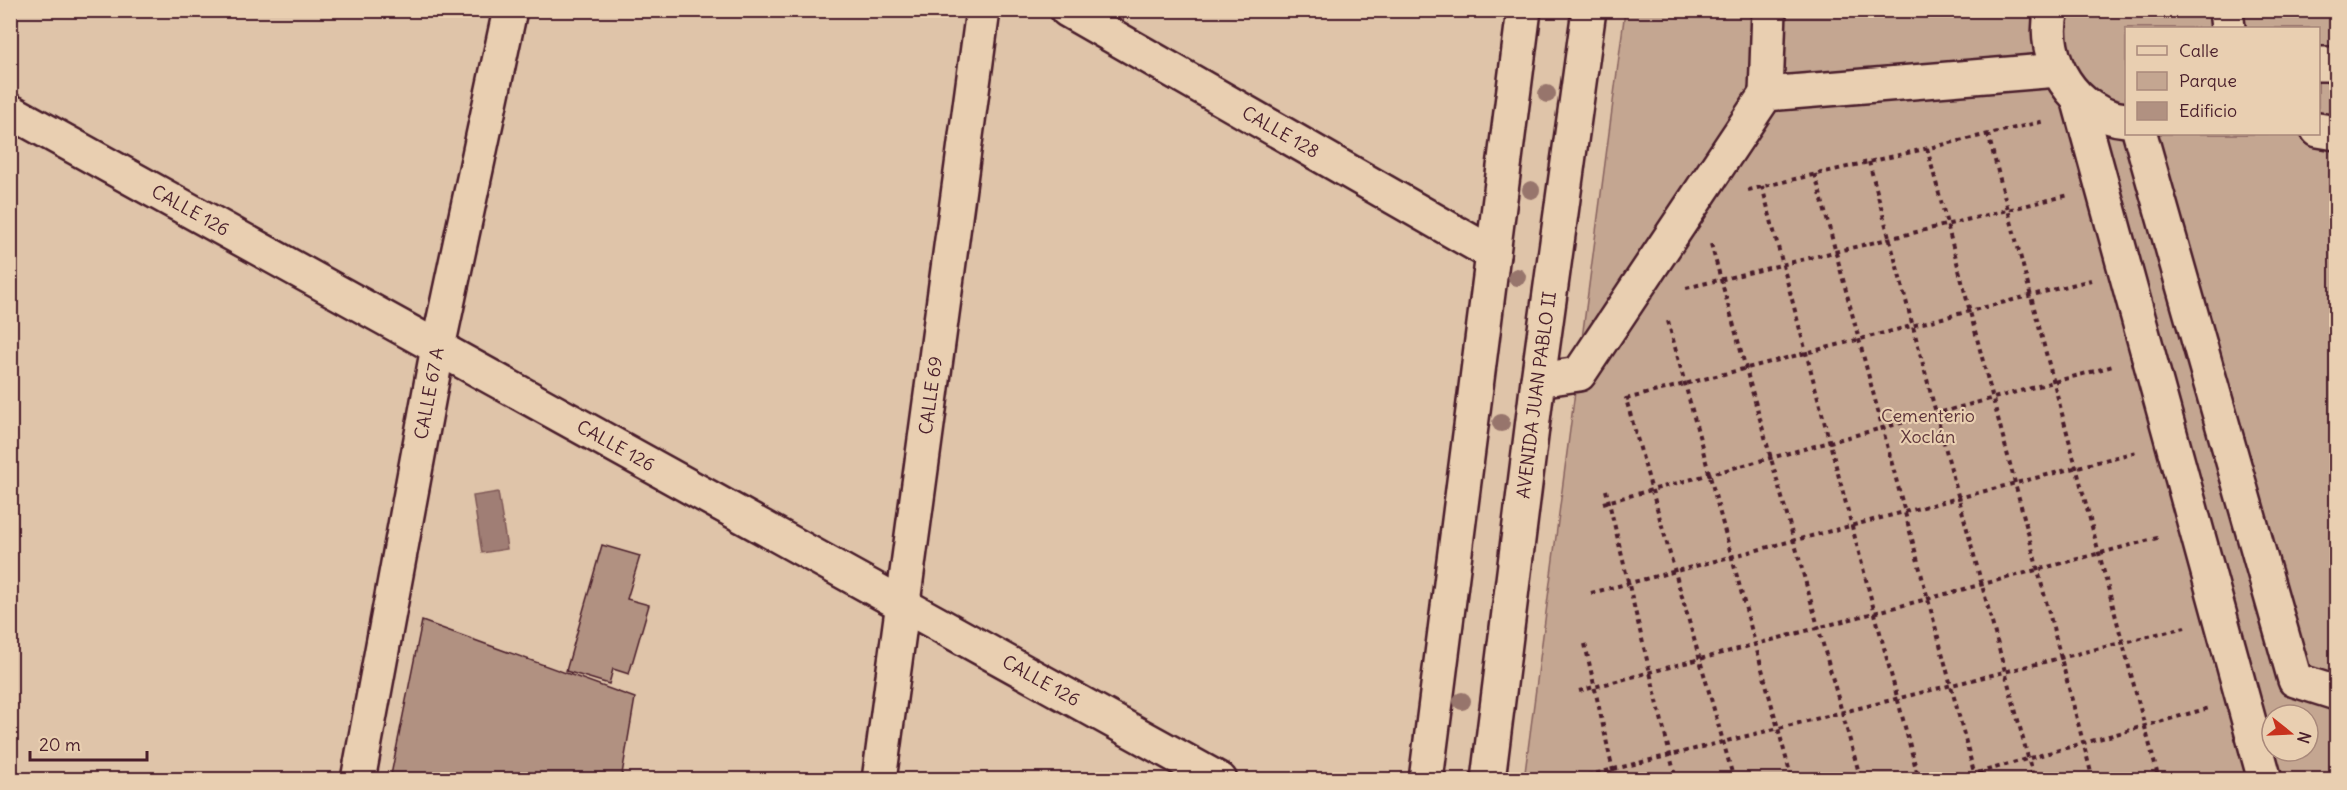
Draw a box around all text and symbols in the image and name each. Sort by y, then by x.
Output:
legend [2125,27,2320,135]
text: Calle [2179,39,2219,62]
text: Parque [2179,69,2237,92]
text: Edificio [2179,99,2237,122]
street label: CALLE 128 [1238,101,1323,163]
street label: CALLE 126 [148,180,233,241]
street label: AVENIDA JUAN PABLO II [1511,290,1561,500]
street label: CALLE 67 A [409,346,449,441]
street label: CALLE 69 [914,355,947,436]
park label: Cementerio Xoclán [1881,404,1975,448]
street label: CALLE 126 [573,415,659,476]
street label: CALLE 126 [998,650,1084,711]
north arrow [2260,703,2320,763]
scale bar [30,724,147,762]
text: N [2293,729,2315,746]
text: 20 m [39,733,81,756]

